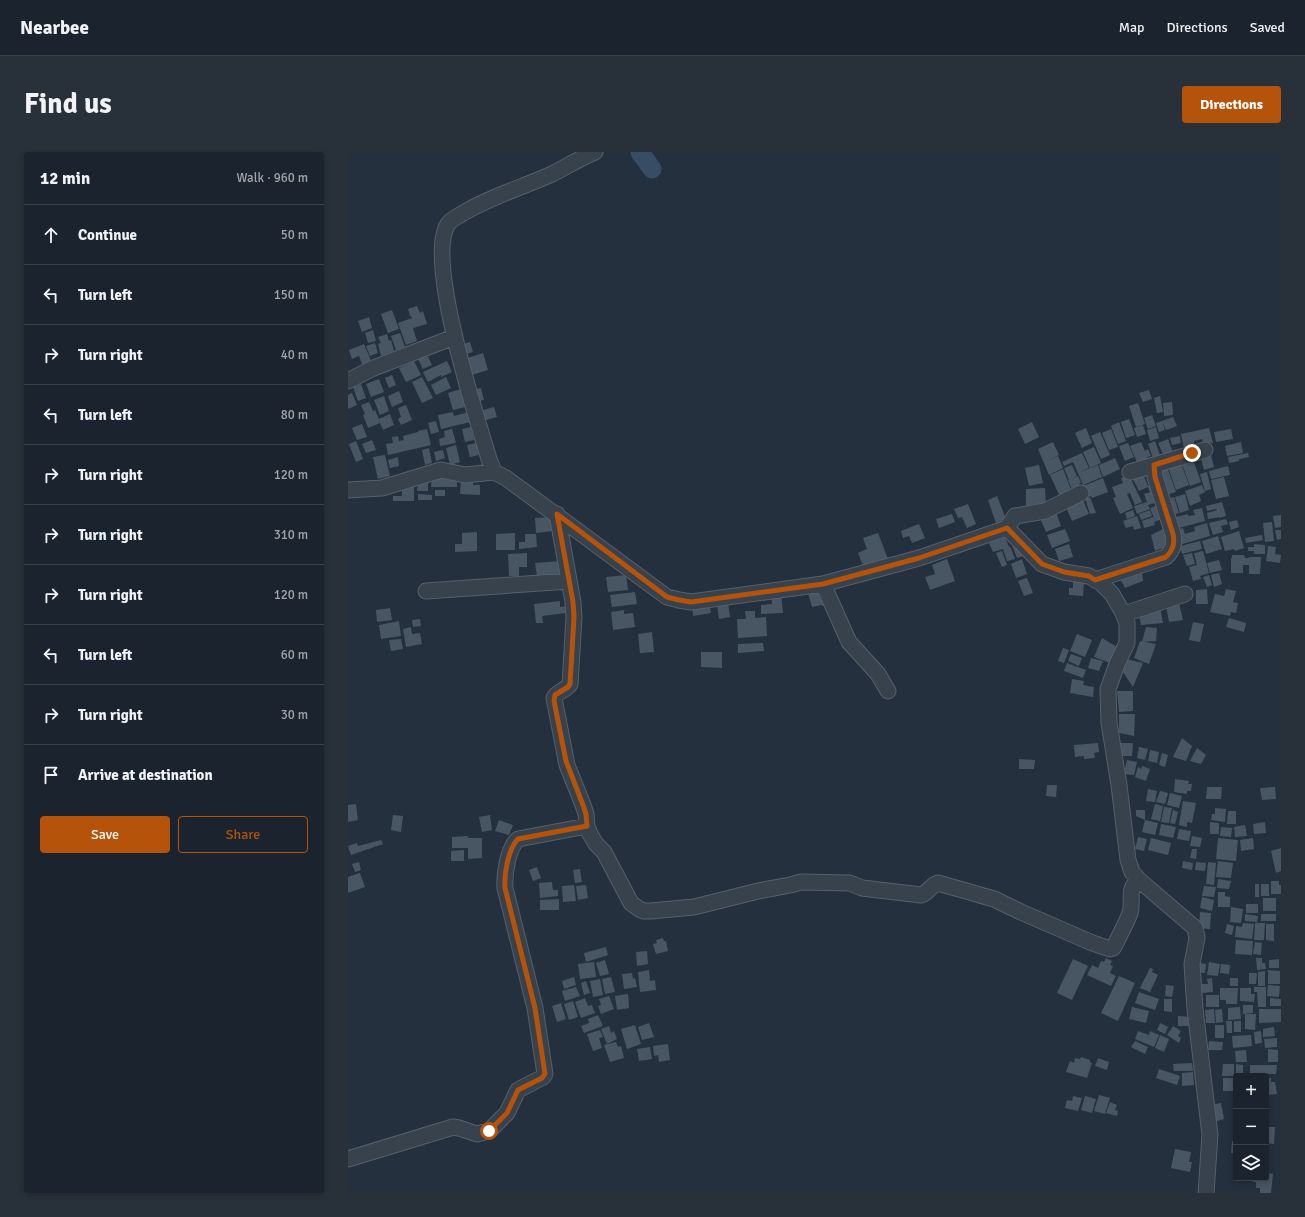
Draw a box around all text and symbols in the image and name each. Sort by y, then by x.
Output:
text: Nearbee [20,16,89,40]
text: Map [1119,19,1145,36]
text: Directions [1167,19,1228,36]
text: Saved [1250,19,1285,36]
button: Directions [1182,86,1281,123]
text: Find us [24,87,112,121]
text: 12 min [40,168,90,189]
text: Walk · 960 m [237,170,308,186]
icon: ahead [40,224,62,246]
text: Continue [78,226,137,244]
text: 50 m [281,227,308,243]
icon: left [40,284,62,306]
text: Turn left [78,286,132,304]
text: 150 m [274,287,308,303]
icon: right [40,344,62,366]
text: Turn right [78,346,143,364]
text: 40 m [281,347,308,363]
icon: left [40,404,62,426]
text: Turn left [78,406,132,424]
text: 80 m [281,407,308,423]
route end [1183,444,1201,462]
icon: right [40,464,62,486]
text: Turn right [78,466,143,484]
text: 120 m [274,467,308,483]
icon: right [40,524,62,546]
text: Turn right [78,526,143,544]
text: 310 m [274,527,308,543]
icon: right [40,584,62,606]
text: Turn right [78,586,143,604]
text: 120 m [274,587,308,603]
icon: left [40,644,62,666]
text: Turn left [78,646,132,664]
text: 60 m [281,647,308,663]
icon: right [40,704,62,726]
text: Turn right [78,706,143,724]
text: 30 m [281,707,308,723]
icon: arrive [40,764,62,786]
text: Arrive at destination [78,766,213,784]
button: Save [40,816,170,853]
button: Share [178,816,308,853]
map controls [1233,1073,1269,1181]
button: + [1233,1073,1269,1109]
button: − [1233,1109,1269,1145]
route start [480,1122,498,1140]
button: layers [1233,1145,1269,1181]

